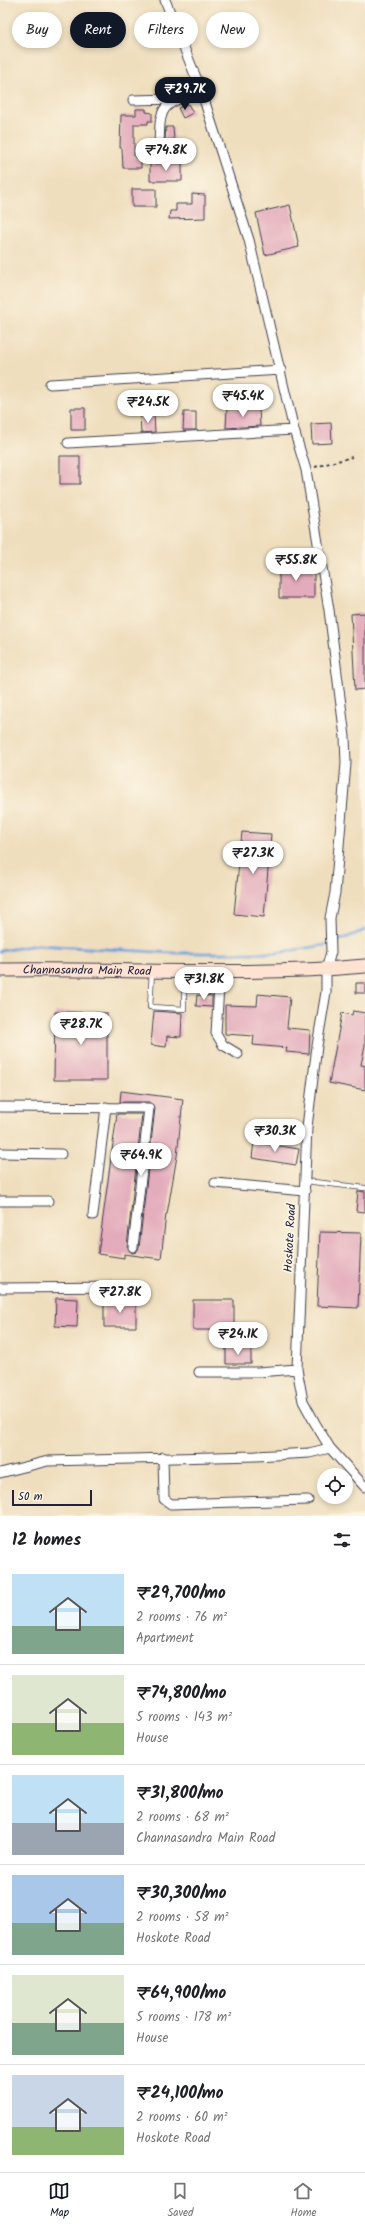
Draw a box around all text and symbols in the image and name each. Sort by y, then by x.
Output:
chip: Buy [12,12,62,48]
chip: Rent [70,12,126,48]
chip: Filters [134,12,198,48]
chip: New [206,12,259,48]
pin: ₹29.7K [152,77,218,111]
text: ₹29.7K [164,79,206,100]
pin: ₹74.8K [133,138,199,172]
text: ₹74.8K [144,140,188,161]
pin: ₹45.4K [210,384,276,418]
text: ₹45.4K [222,386,264,407]
pin: ₹24.5K [115,390,181,424]
text: ₹24.5K [126,392,170,413]
pin: ₹55.8K [263,548,329,582]
text: ₹55.8K [274,550,318,571]
pin: ₹27.3K [220,841,286,875]
text: ₹27.3K [231,843,275,864]
street label: Channasandra Main Road [23,960,152,980]
pin: ₹31.8K [171,967,237,1001]
text: ₹31.8K [184,969,224,990]
pin: ₹28.7K [48,1012,114,1046]
text: ₹28.7K [59,1014,103,1035]
pin: ₹30.3K [242,1119,308,1153]
text: ₹30.3K [253,1121,297,1142]
pin: ₹64.9K [108,1143,174,1177]
text: ₹64.9K [120,1145,162,1166]
street label: Hoskote Road [279,1202,301,1273]
pin: ₹27.8K [87,1280,153,1314]
text: ₹27.8K [98,1282,142,1303]
pin: ₹24.1K [205,1322,271,1356]
text: ₹24.1K [218,1324,258,1345]
map controls [317,1468,353,1504]
button: locate [317,1468,353,1504]
scale bar [12,1488,92,1507]
text: 50 m [18,1488,43,1506]
text: 12 homes [12,1527,81,1554]
icon: filters [331,1529,353,1551]
text: ₹29,700/mo [136,1580,226,1607]
icon: home [44,1590,92,1638]
text: 2 rooms · 76 m² [136,1607,227,1628]
text: Apartment [136,1628,194,1649]
text: ₹74,800/mo [136,1680,226,1707]
icon: home [44,1691,92,1739]
text: 5 rooms · 143 m² [136,1707,232,1728]
text: House [136,1728,168,1749]
text: ₹31,800/mo [136,1780,224,1807]
icon: home [44,1791,92,1839]
text: 2 rooms · 68 m² [136,1807,229,1828]
text: Channasandra Main Road [136,1828,275,1849]
text: ₹30,300/mo [136,1880,226,1907]
icon: home [44,1891,92,1939]
text: 2 rooms · 58 m² [136,1907,229,1928]
text: Hoskote Road [136,1928,210,1949]
text: ₹64,900/mo [136,1980,226,2007]
icon: home [44,1991,92,2039]
text: 5 rooms · 178 m² [136,2007,231,2028]
text: House [136,2028,168,2049]
text: ₹24,100/mo [136,2080,223,2107]
icon: home [44,2091,92,2139]
text: 2 rooms · 60 m² [136,2107,228,2128]
text: Hoskote Road [136,2128,210,2149]
tab: Map [48,2180,70,2222]
tab: Saved [167,2180,194,2222]
tab: Home [290,2180,317,2222]

